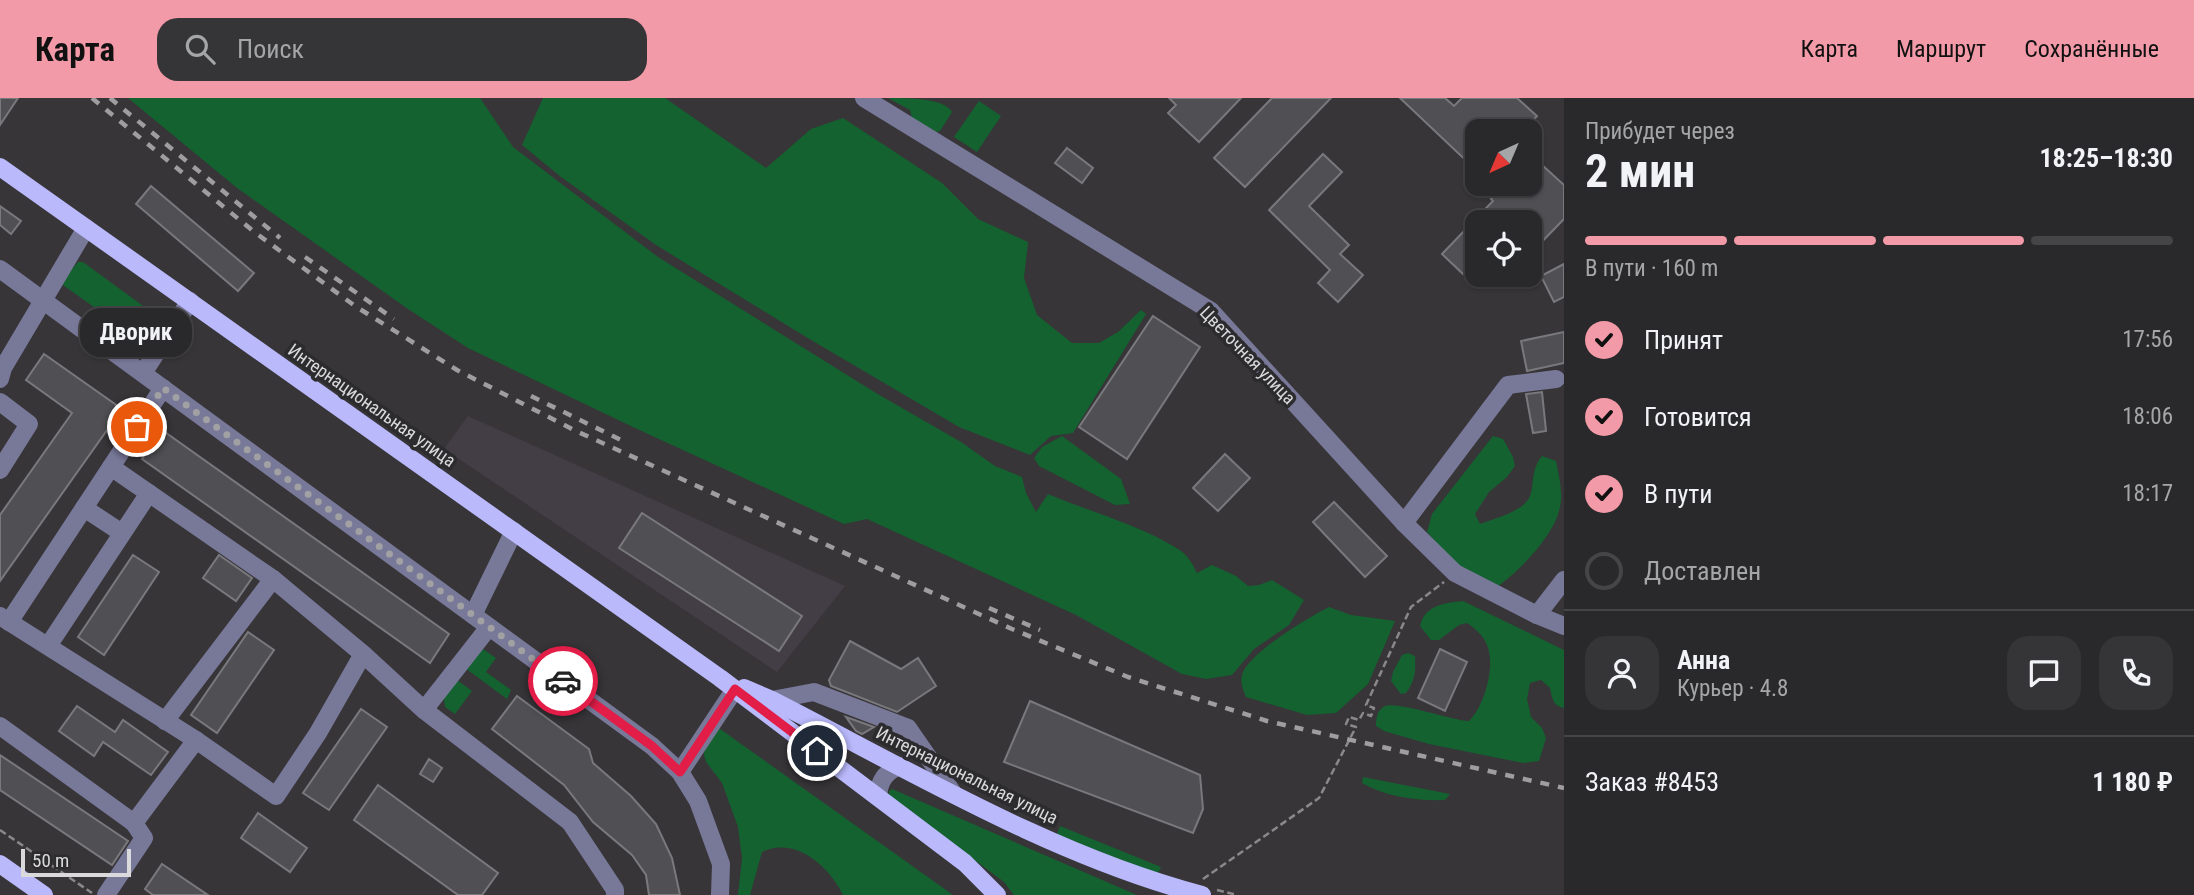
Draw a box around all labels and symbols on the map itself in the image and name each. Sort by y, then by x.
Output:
north arrow [1465,119,1542,196]
street label: Цветочная улица [1196,302,1300,408]
callout: Дворик [81,308,193,357]
street label: Интернациональная улица [284,339,460,471]
pin [107,397,167,457]
courier [528,646,598,716]
pin [787,721,847,781]
street label: Интернациональная улица [873,722,1061,828]
scale bar [21,846,131,878]

